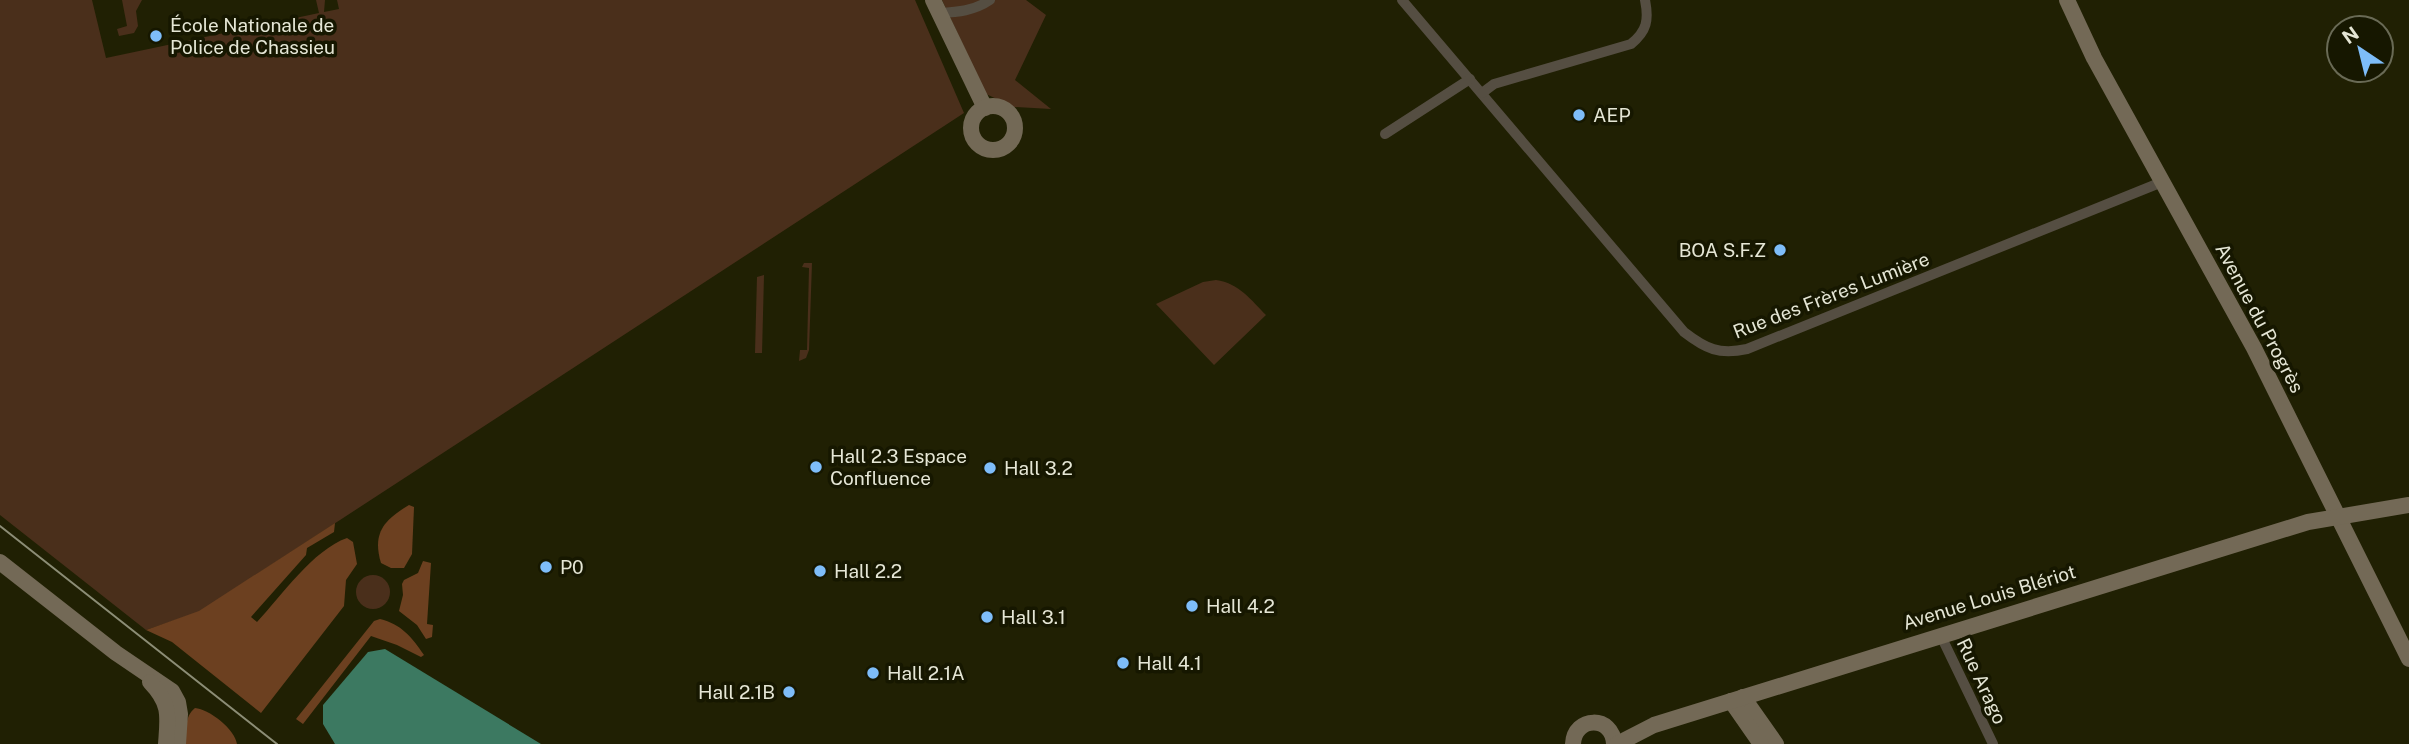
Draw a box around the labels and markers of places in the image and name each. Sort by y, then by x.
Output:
place label: École Nationale de Police de Chassieu [170,14,335,58]
marker: École Nationale de Police de Chassieu [148,28,164,44]
place label: AEP [1593,104,1631,126]
marker: AEP [1571,107,1587,123]
place label: BOA S.F.Z [1679,239,1766,261]
marker: BOA S.F.Z [1772,242,1788,258]
place label: Hall 2.3 Espace Confluence [830,445,967,489]
place label: Hall 3.2 [1004,457,1073,479]
marker: Hall 2.3 Espace Confluence [808,459,824,475]
marker: Hall 3.2 [982,460,998,476]
place label: P0 [560,556,584,578]
marker: P0 [538,559,554,575]
place label: Hall 2.2 [834,560,902,582]
marker: Hall 2.2 [812,563,828,579]
place label: Hall 4.2 [1206,595,1275,617]
marker: Hall 4.2 [1184,598,1200,614]
place label: Hall 3.1 [1001,606,1066,628]
marker: Hall 3.1 [979,609,995,625]
place label: Hall 4.1 [1137,652,1202,674]
marker: Hall 4.1 [1115,655,1131,671]
place label: Hall 2.1A [887,662,965,684]
marker: Hall 2.1A [865,665,881,681]
place label: Hall 2.1B [698,681,775,703]
marker: Hall 2.1B [781,684,797,700]

